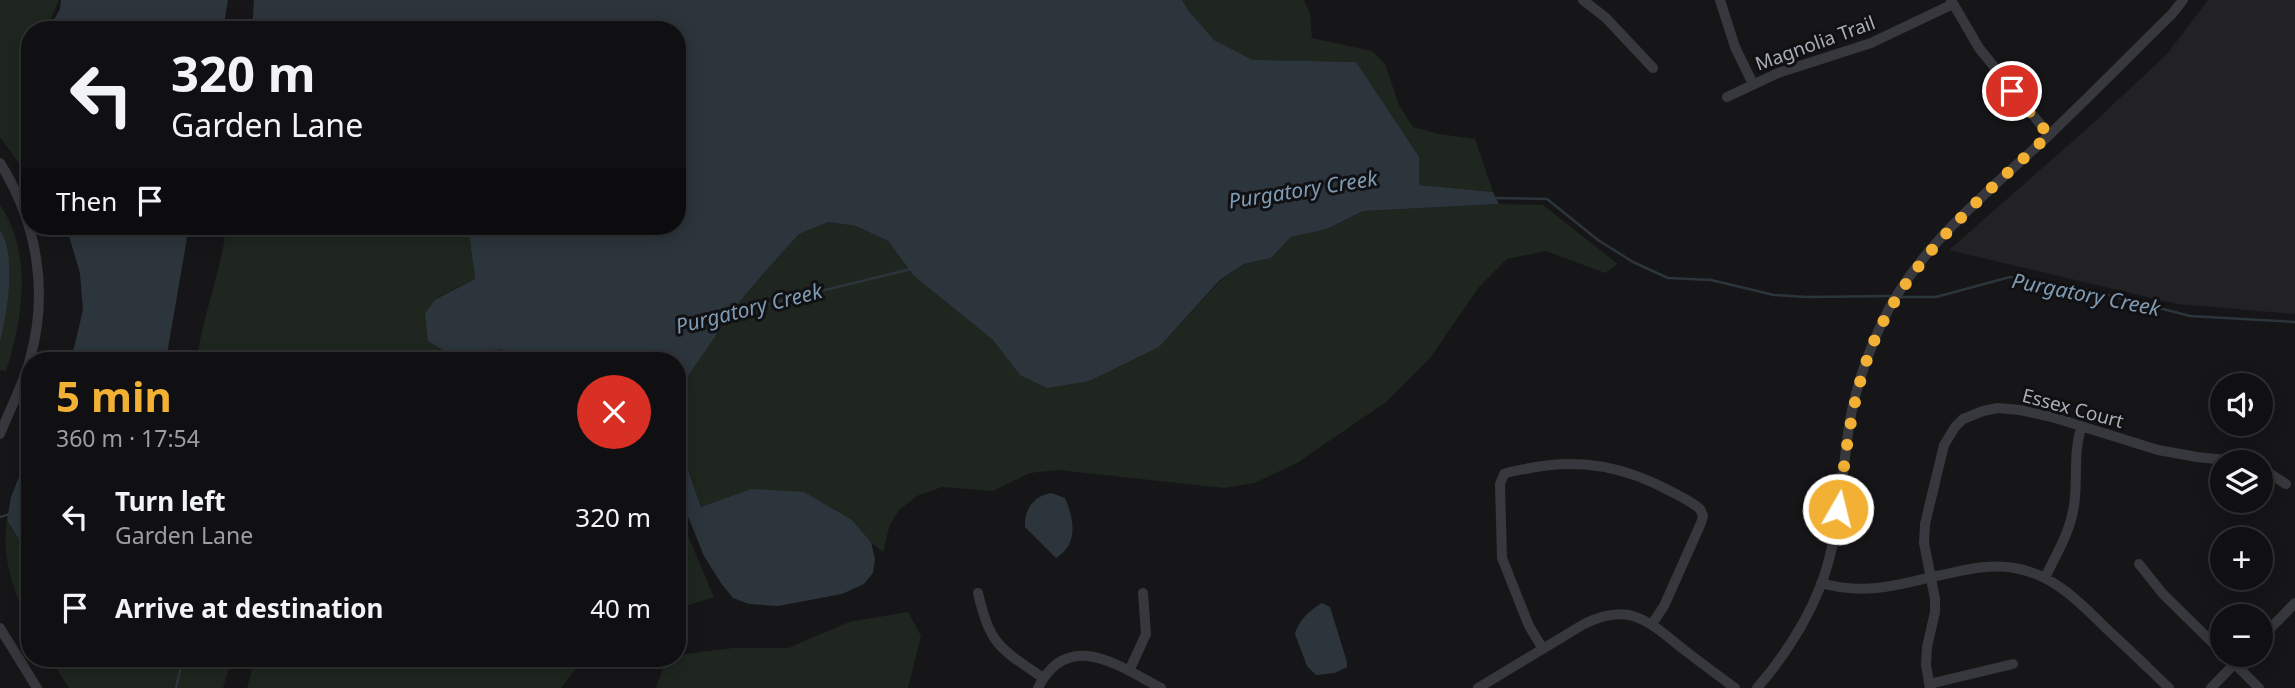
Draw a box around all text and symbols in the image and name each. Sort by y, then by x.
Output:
street label: Magnolia Trail [1751,9,1879,77]
text: 320 m [171,40,316,106]
icon: left [56,49,147,140]
pin [1982,61,2042,121]
icon: arrive [1993,72,2031,110]
text: Garden Lane [171,103,363,146]
water label: Purgatory Creek [1226,163,1381,215]
icon: arrive [131,182,169,220]
text: Then [56,183,117,219]
water label: Purgatory Creek [2010,266,2164,322]
water label: Purgatory Creek [672,276,827,340]
text: 5 min [56,367,172,424]
map controls [2210,373,2273,667]
button: sound [2210,373,2273,436]
button: close [577,375,651,449]
street label: Essex Court [2019,382,2127,434]
text: 360 m · 17:54 [56,422,200,454]
button: layers [2210,450,2273,513]
position arrow [1801,472,1875,546]
text: Turn left [115,483,226,519]
icon: left [56,498,94,536]
text: 320 m [575,499,651,535]
text: Garden Lane [115,519,253,551]
button: + [2210,527,2273,590]
icon: arrive [56,589,94,627]
text: Arrive at destination [115,590,384,626]
text: 40 m [590,590,651,626]
button: − [2210,604,2273,667]

